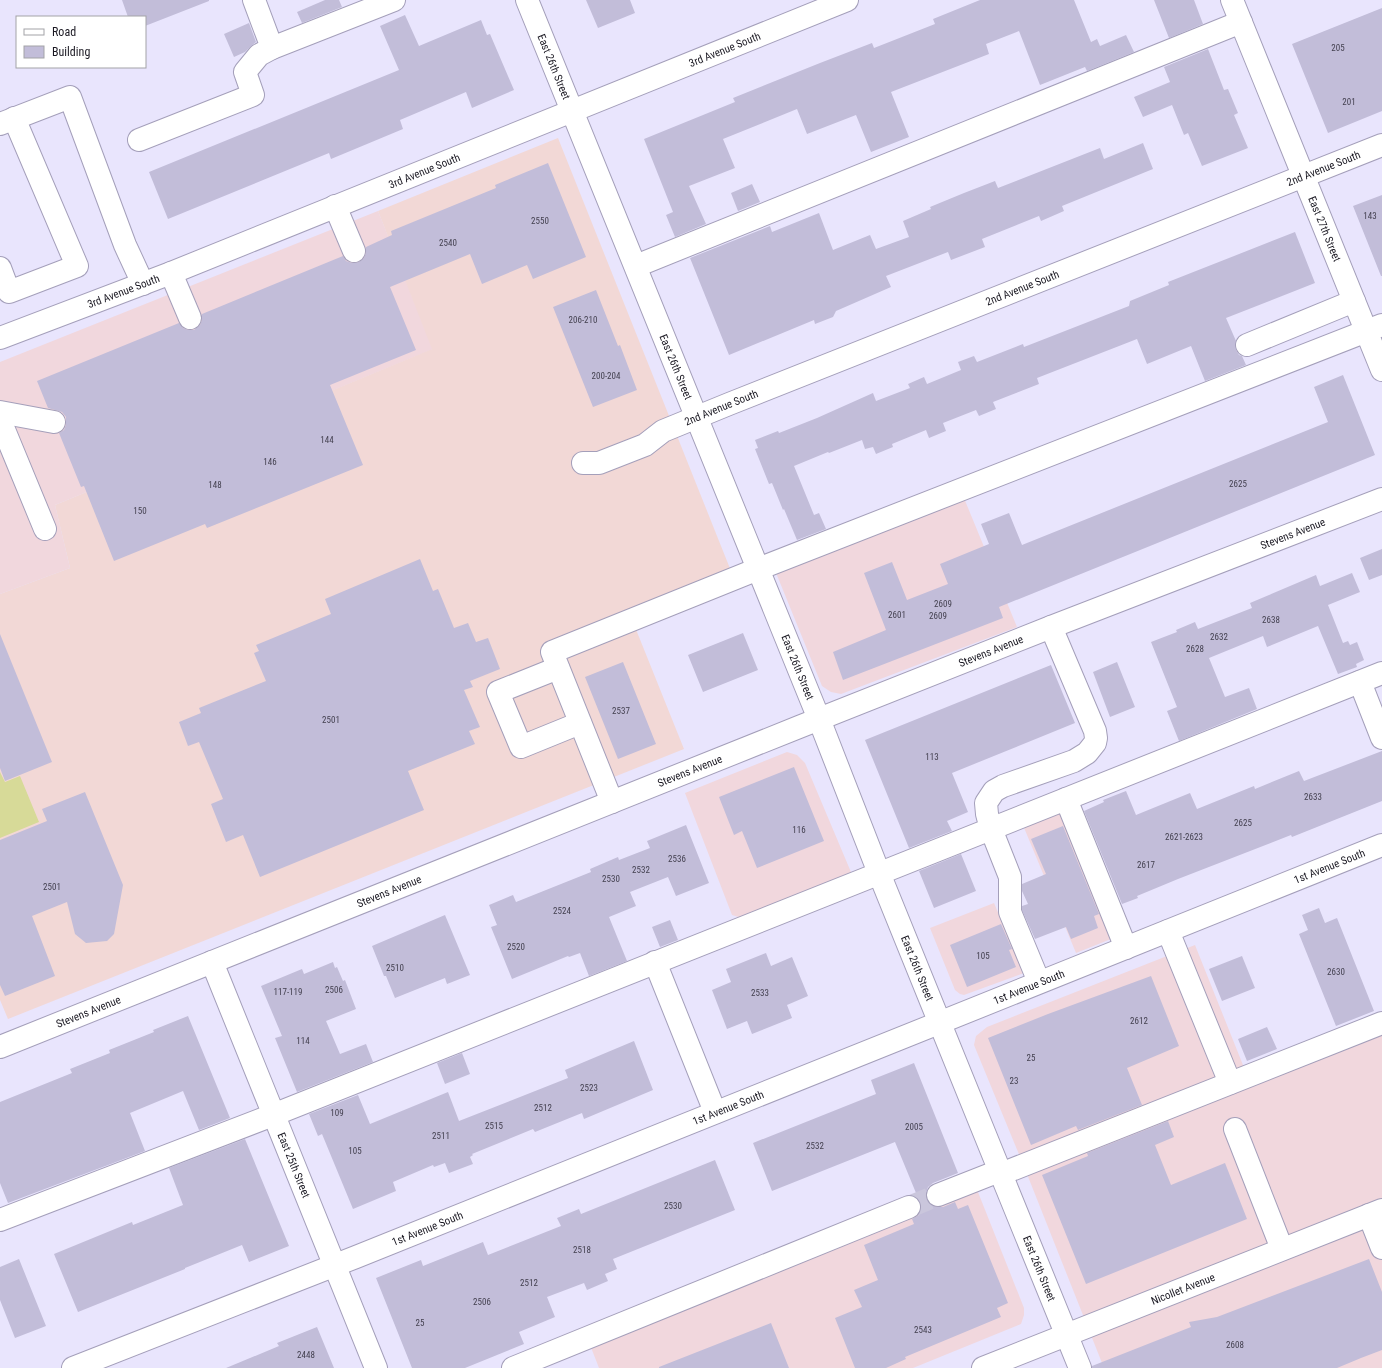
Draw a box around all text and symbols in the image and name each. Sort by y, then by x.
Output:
legend [16,16,146,68]
text: Road [52,25,76,39]
street label: 3rd Avenue South [687,30,763,70]
street label: East 26th Street [535,32,573,101]
house number: 205 [1331,43,1345,53]
text: Building [52,45,90,59]
house number: 201 [1342,97,1356,107]
street label: 2nd Avenue South [1285,148,1362,189]
street label: 3rd Avenue South [387,151,462,191]
street label: East 27th Street [1305,195,1343,264]
house number: 143 [1363,211,1377,221]
house number: 2550 [531,216,549,226]
house number: 2540 [439,238,457,248]
street label: 2nd Avenue South [984,268,1061,309]
street label: 3rd Avenue South [86,272,161,311]
house number: 206-210 [569,315,597,325]
street label: East 26th Street [656,333,695,402]
house number: 200-204 [592,371,621,381]
street label: 2nd Avenue South [683,387,760,428]
house number: 144 [320,435,334,445]
house number: 146 [263,457,277,467]
house number: 2625 [1229,479,1247,489]
house number: 148 [208,480,222,490]
house number: 150 [133,506,147,516]
street label: Stevens Avenue [1259,516,1327,552]
house number: 2609 [934,599,952,609]
house number: 2601 [888,610,906,620]
house number: 2609 [929,611,947,621]
house number: 2638 [1262,615,1280,625]
house number: 2632 [1210,632,1228,642]
street label: East 26th Street [778,633,817,702]
street label: Stevens Avenue [957,633,1025,670]
house number: 2628 [1186,644,1204,654]
house number: 2537 [612,706,630,716]
house number: 2501 [322,715,340,725]
street label: Stevens Avenue [656,752,724,790]
house number: 113 [925,752,939,762]
house number: 2633 [1304,792,1322,802]
house number: 2625 [1234,818,1252,828]
house number: 116 [792,825,806,835]
house number: 2621-2623 [1165,832,1203,842]
street label: 1st Avenue South [1292,846,1367,887]
house number: 2536 [668,854,686,864]
house number: 2617 [1137,860,1155,870]
house number: 2532 [632,865,650,875]
street label: Stevens Avenue [355,873,423,910]
house number: 2530 [602,874,620,884]
house number: 2501 [43,882,61,892]
house number: 2524 [553,906,571,916]
street label: East 26th Street [898,934,936,1003]
house number: 2520 [507,942,525,952]
house number: 105 [976,951,990,961]
house number: 2510 [386,963,404,973]
street label: 1st Avenue South [991,967,1066,1007]
house number: 2630 [1327,967,1345,977]
house number: 2506 [325,985,343,995]
house number: 117-119 [274,987,302,997]
house number: 2533 [751,988,769,998]
street label: Stevens Avenue [54,993,123,1031]
house number: 2612 [1130,1016,1148,1026]
house number: 114 [296,1036,310,1046]
house number: 25 [1027,1053,1036,1063]
house number: 23 [1010,1076,1018,1086]
house number: 2523 [580,1083,598,1093]
street label: 1st Avenue South [691,1088,766,1128]
house number: 2512 [534,1103,552,1113]
house number: 109 [330,1108,344,1118]
house number: 2515 [485,1121,503,1131]
house number: 2005 [905,1122,923,1132]
street label: East 25th Street [275,1131,313,1200]
house number: 2511 [432,1131,450,1141]
house number: 2532 [806,1141,824,1151]
house number: 105 [348,1146,362,1156]
house number: 2530 [664,1201,682,1211]
street label: 1st Avenue South [390,1209,465,1249]
street label: East 26th Street [1020,1234,1058,1303]
house number: 2518 [573,1245,591,1255]
street label: Nicollet Avenue [1149,1271,1217,1308]
house number: 2512 [520,1278,538,1288]
house number: 2506 [473,1297,491,1307]
house number: 25 [416,1318,425,1328]
house number: 2543 [914,1325,932,1335]
house number: 2608 [1226,1340,1244,1350]
house number: 2448 [297,1350,315,1360]

